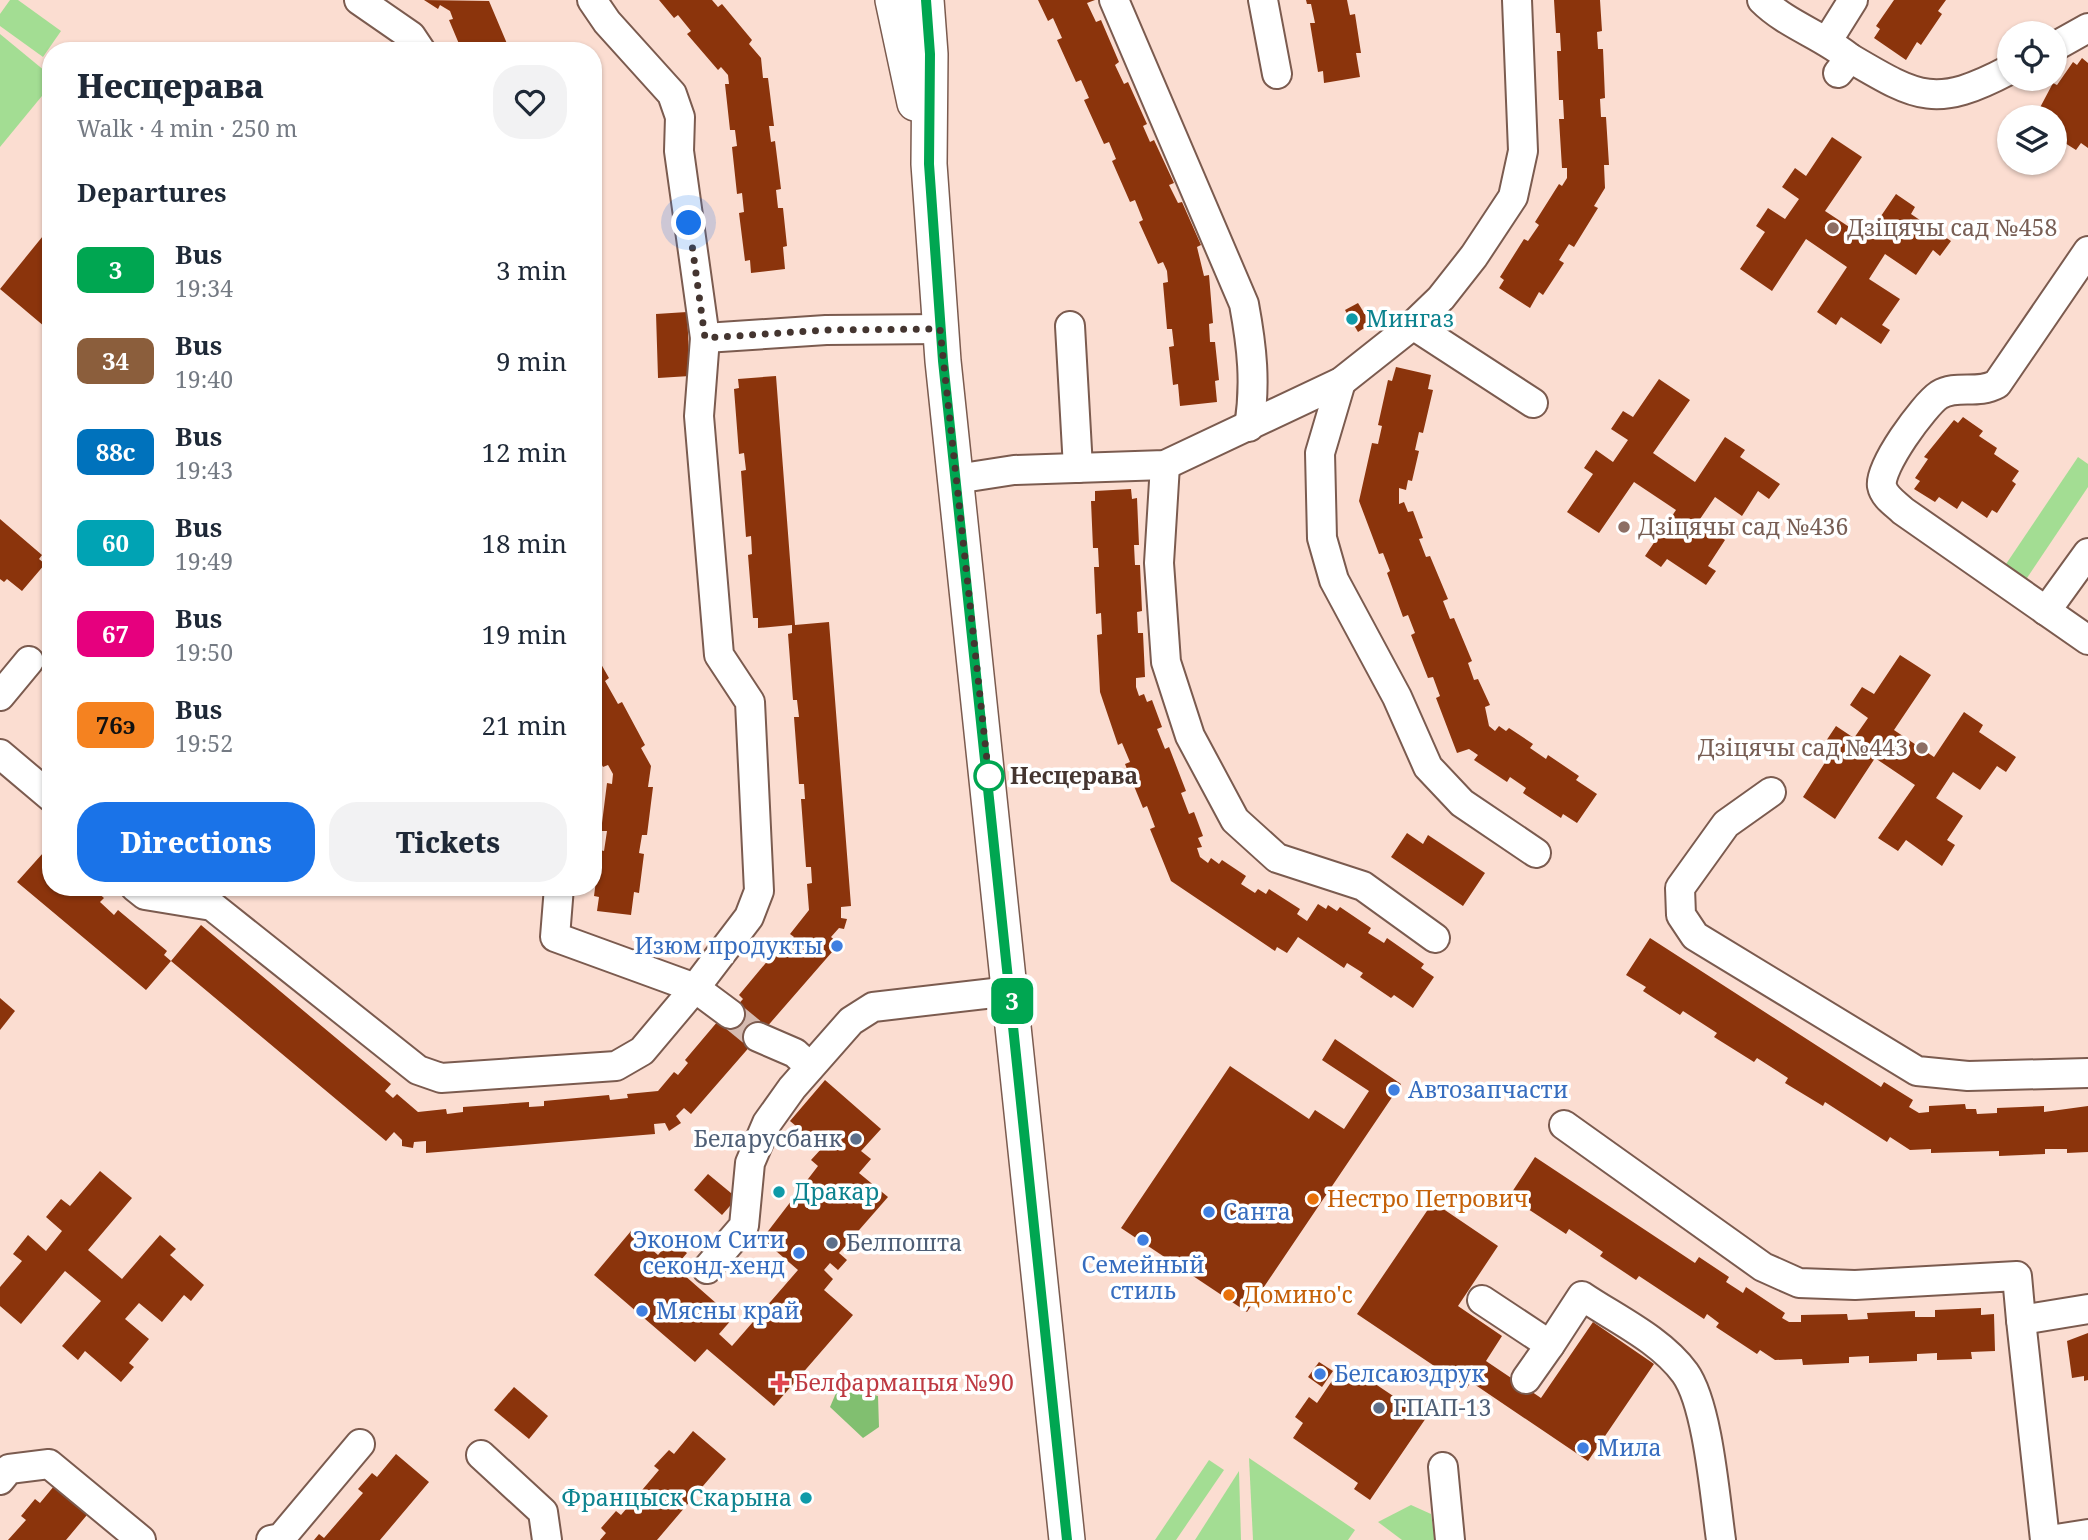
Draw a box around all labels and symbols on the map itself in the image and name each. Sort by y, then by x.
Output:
your location [671,205,706,240]
place label: Дзіцячы сад №458 [1847,211,2057,243]
marker: Дзіцячы сад №458 [1825,220,1841,236]
place label: Мингаз [1366,302,1454,334]
marker: Мингаз [1344,311,1360,327]
place label: Дзіцячы сад №436 [1638,510,1848,542]
marker: Дзіцячы сад №436 [1616,519,1632,535]
place label: Дзіцячы сад №443 [1698,731,1908,763]
marker: Дзіцячы сад №443 [1914,740,1930,756]
place label: Несцерава [1010,759,1138,791]
marker: Несцерава [974,761,1004,791]
place label: Изюм продукты [634,929,823,961]
marker: Изюм продукты [829,938,845,954]
line badge: 3 [989,978,1035,1024]
place label: Автозапчасти [1408,1073,1568,1105]
marker: Автозапчасти [1386,1082,1402,1098]
place label: Беларусбанк [693,1122,842,1154]
marker: Беларусбанк [848,1131,864,1147]
place label: Дракар [793,1175,879,1207]
place label: Нестро Петрович [1327,1182,1528,1214]
marker: Дракар [771,1184,787,1200]
marker: Нестро Петрович [1305,1191,1321,1207]
place label: Санта [1223,1195,1291,1227]
marker: Санта [1201,1204,1217,1220]
place label: Эконом Сити секонд-хенд [633,1223,785,1281]
place label: Белпошта [846,1226,962,1258]
marker: Семейный стиль [1135,1232,1151,1248]
marker: Белпошта [824,1235,840,1251]
marker: Эконом Сити секонд-хенд [791,1245,807,1261]
place label: Семейный стиль [1081,1248,1205,1306]
place label: Домино'c [1243,1278,1353,1310]
marker: Домино'c [1221,1287,1237,1303]
place label: Мясны край [656,1294,800,1326]
marker: Мясны край [634,1303,650,1319]
place label: Белсаюздрук [1334,1357,1485,1389]
place label: Белфармацыя №90 [794,1366,1014,1398]
marker: Белсаюздрук [1312,1366,1328,1382]
marker: Белфармацыя №90 [772,1375,788,1391]
place label: ГПАП-13 [1393,1391,1491,1423]
marker: ГПАП-13 [1371,1400,1387,1416]
place label: Мила [1597,1431,1662,1463]
marker: Мила [1575,1440,1591,1456]
place label: Францыск Скарына [561,1481,792,1513]
marker: Францыск Скарына [798,1490,814,1506]

